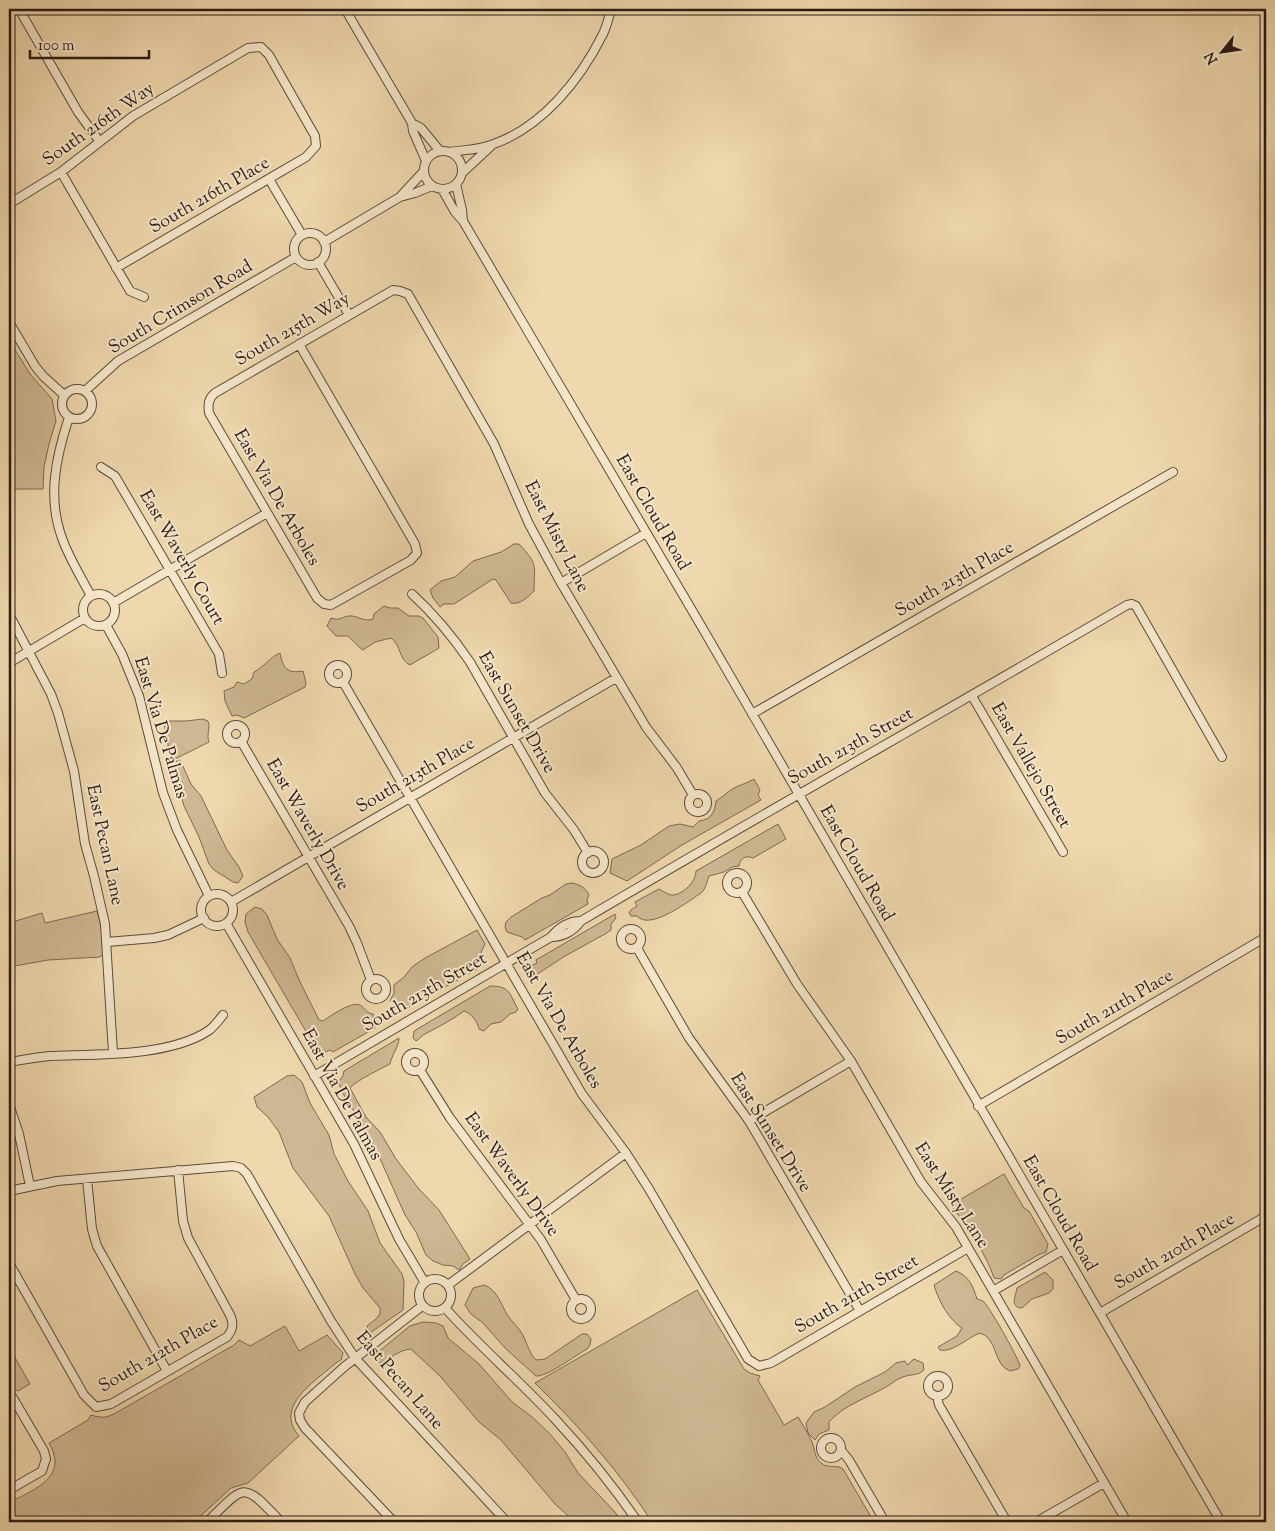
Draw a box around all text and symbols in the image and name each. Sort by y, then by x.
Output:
scale bar [30,28,149,60]
north arrow [1198,28,1248,78]
text: 100 m [38,36,75,57]
text: N [1201,48,1224,67]
street label: South 216th Way [38,77,160,173]
street label: South 216th Place [145,151,275,241]
street label: South Crimson Road [104,255,258,361]
street label: South 215th Way [231,287,355,373]
street label: East Via De Arboles [226,425,326,571]
street label: East Cloud Road [608,450,696,576]
street label: East Misty Lane [517,477,595,597]
street label: East Waverly Court [132,486,230,630]
street label: South 213th Place [891,535,1019,625]
street label: East Sunset Drive [471,647,561,779]
street label: East Via De Palmas [126,654,194,802]
street label: East Vallejo Street [983,698,1077,834]
street label: South 213th Street [783,702,919,792]
street label: South 213th Place [352,731,480,821]
street label: East Waverly Drive [259,754,355,896]
street label: East Pecan Lane [79,782,129,908]
street label: East Cloud Road [812,801,900,927]
street label: South 213th Street [358,947,492,1039]
street label: East Via De Arboles [508,948,608,1094]
street label: South 211th Place [1051,964,1179,1052]
street label: East Via De Palmas [294,1024,388,1166]
street label: East Sunset Drive [723,1068,817,1198]
street label: East Waverly Drive [457,1107,565,1243]
street label: East Misty Lane [907,1138,995,1254]
street label: East Cloud Road [1015,1151,1103,1277]
street label: South 210th Place [1110,1207,1240,1297]
street label: South 211th Street [790,1249,924,1341]
street label: South 212th Place [94,1310,224,1400]
street label: East Pecan Lane [349,1326,449,1436]

